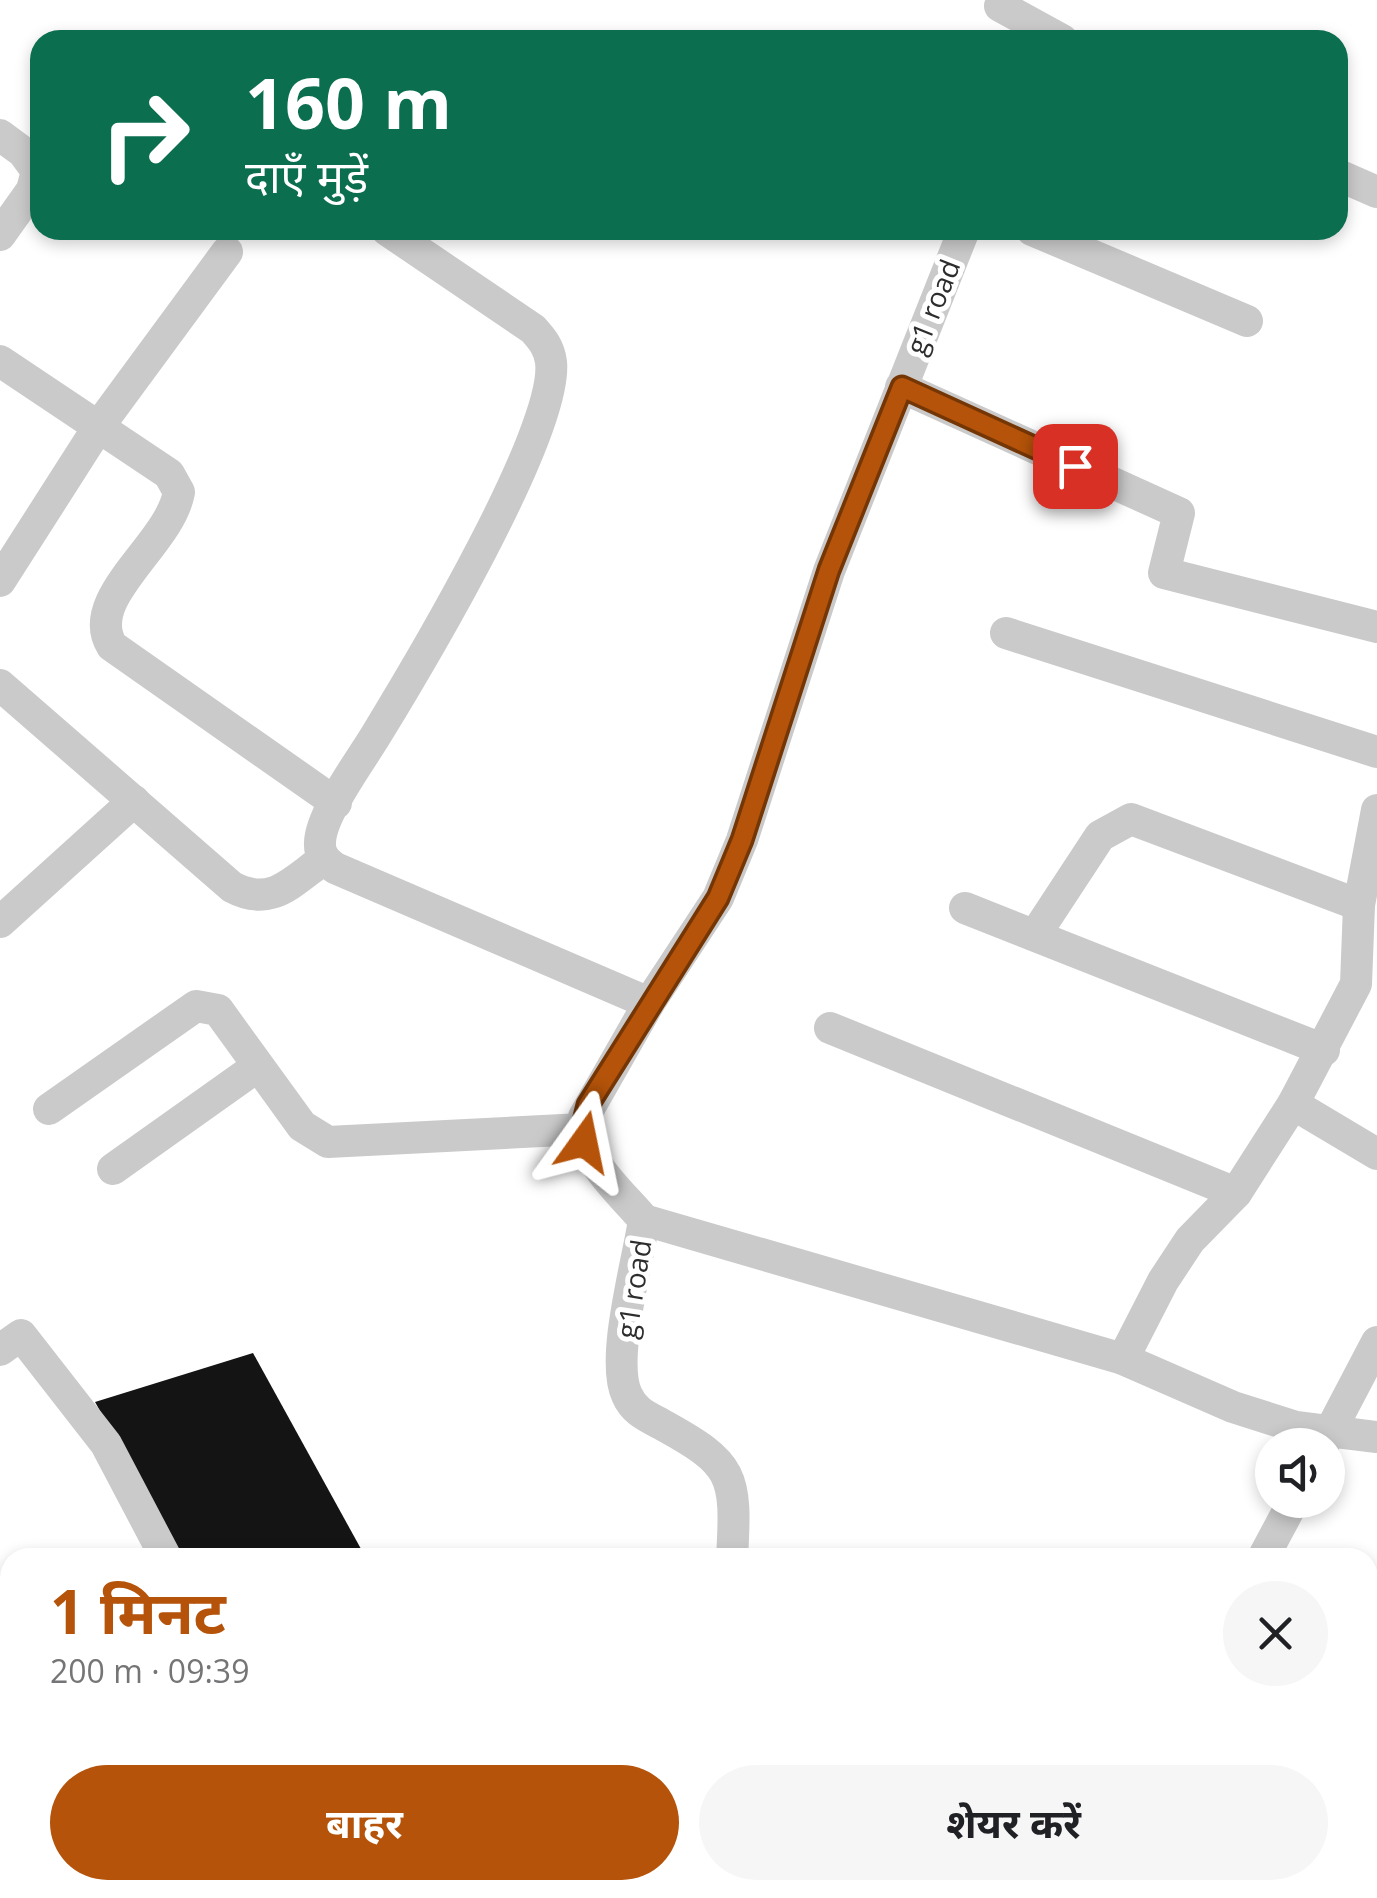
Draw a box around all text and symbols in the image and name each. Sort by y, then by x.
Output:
text: 160 m [245,54,452,150]
icon: right [80,70,210,200]
text: दाएँ मुड़ें [245,145,368,206]
street label: g1 road [896,253,968,360]
pin [1033,424,1118,509]
icon: arrive [1048,439,1103,494]
position arrow [532,1090,636,1194]
street label: g1 road [606,1237,660,1341]
map controls [1255,1428,1345,1518]
button: sound [1255,1428,1345,1518]
text: 1 मिनट [50,1570,226,1652]
button: close [1223,1581,1328,1686]
text: 200 m · 09:39 [50,1649,249,1692]
button: बाहर [50,1765,679,1880]
button: शेयर करें [699,1765,1328,1880]

